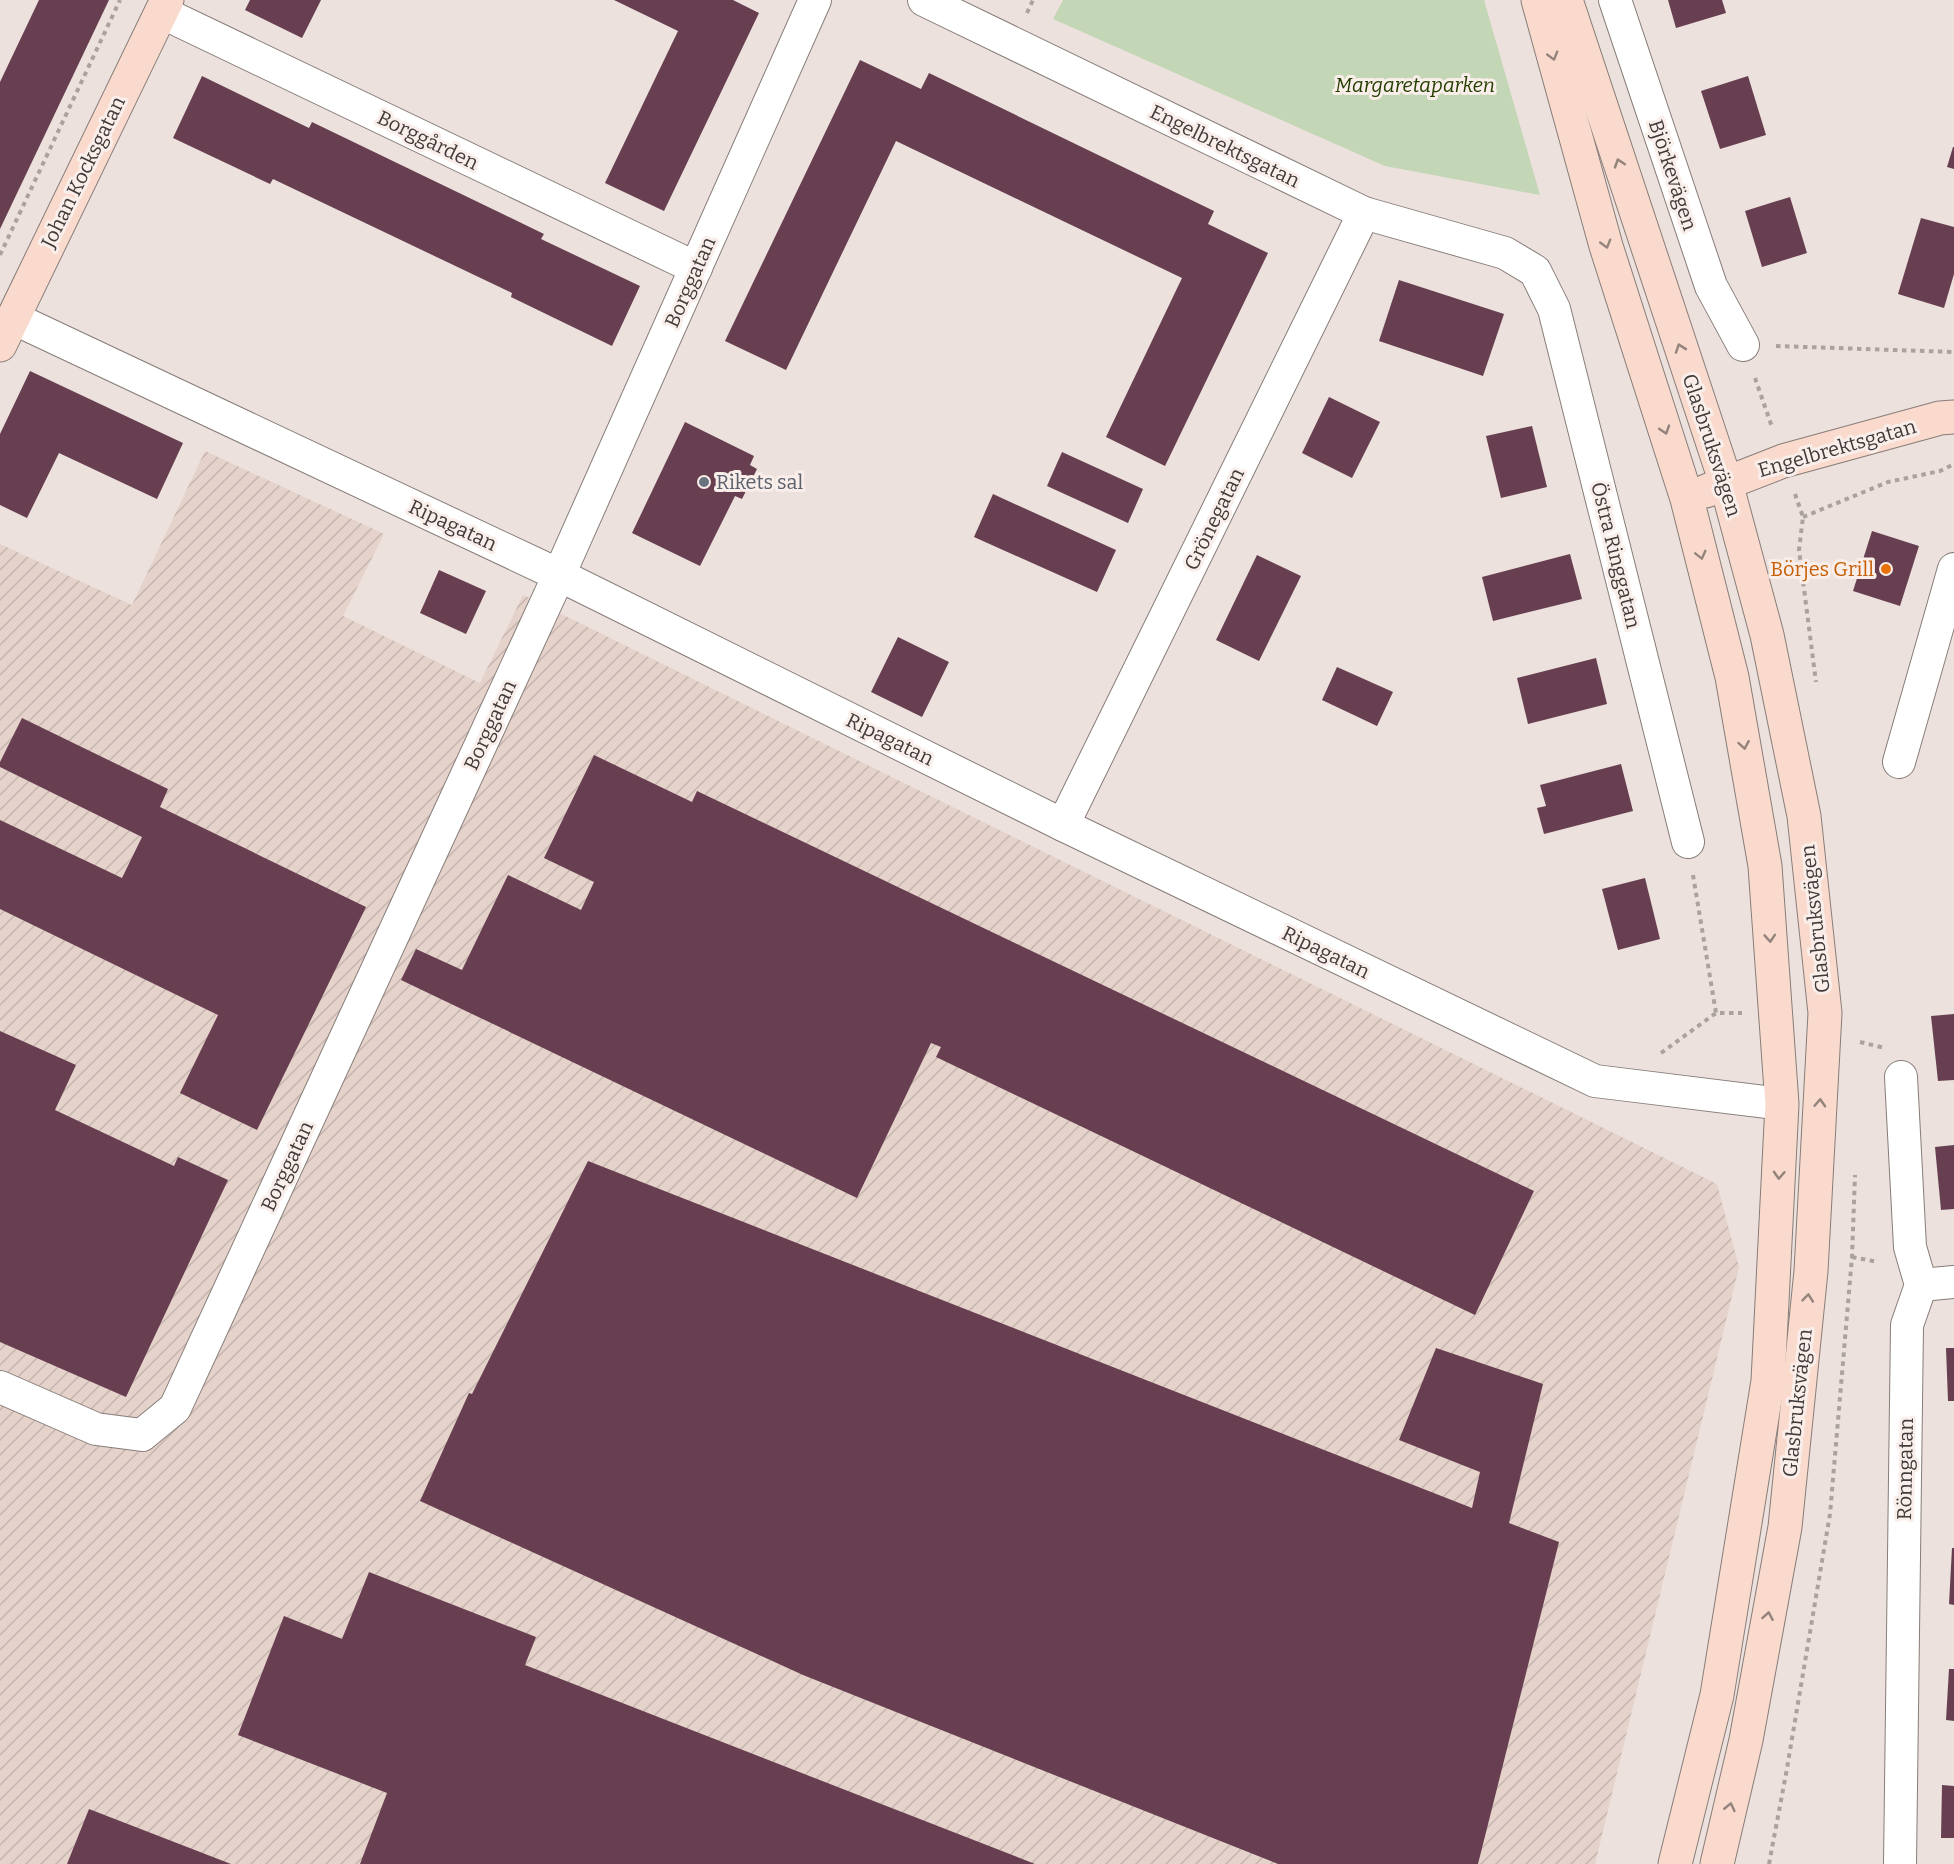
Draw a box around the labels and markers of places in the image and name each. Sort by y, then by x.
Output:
place label: Rikets sal [716,470,804,494]
marker: Rikets sal [697,475,711,489]
place label: Börjes Grill [1770,557,1874,582]
marker: Börjes Grill [1879,562,1893,576]

